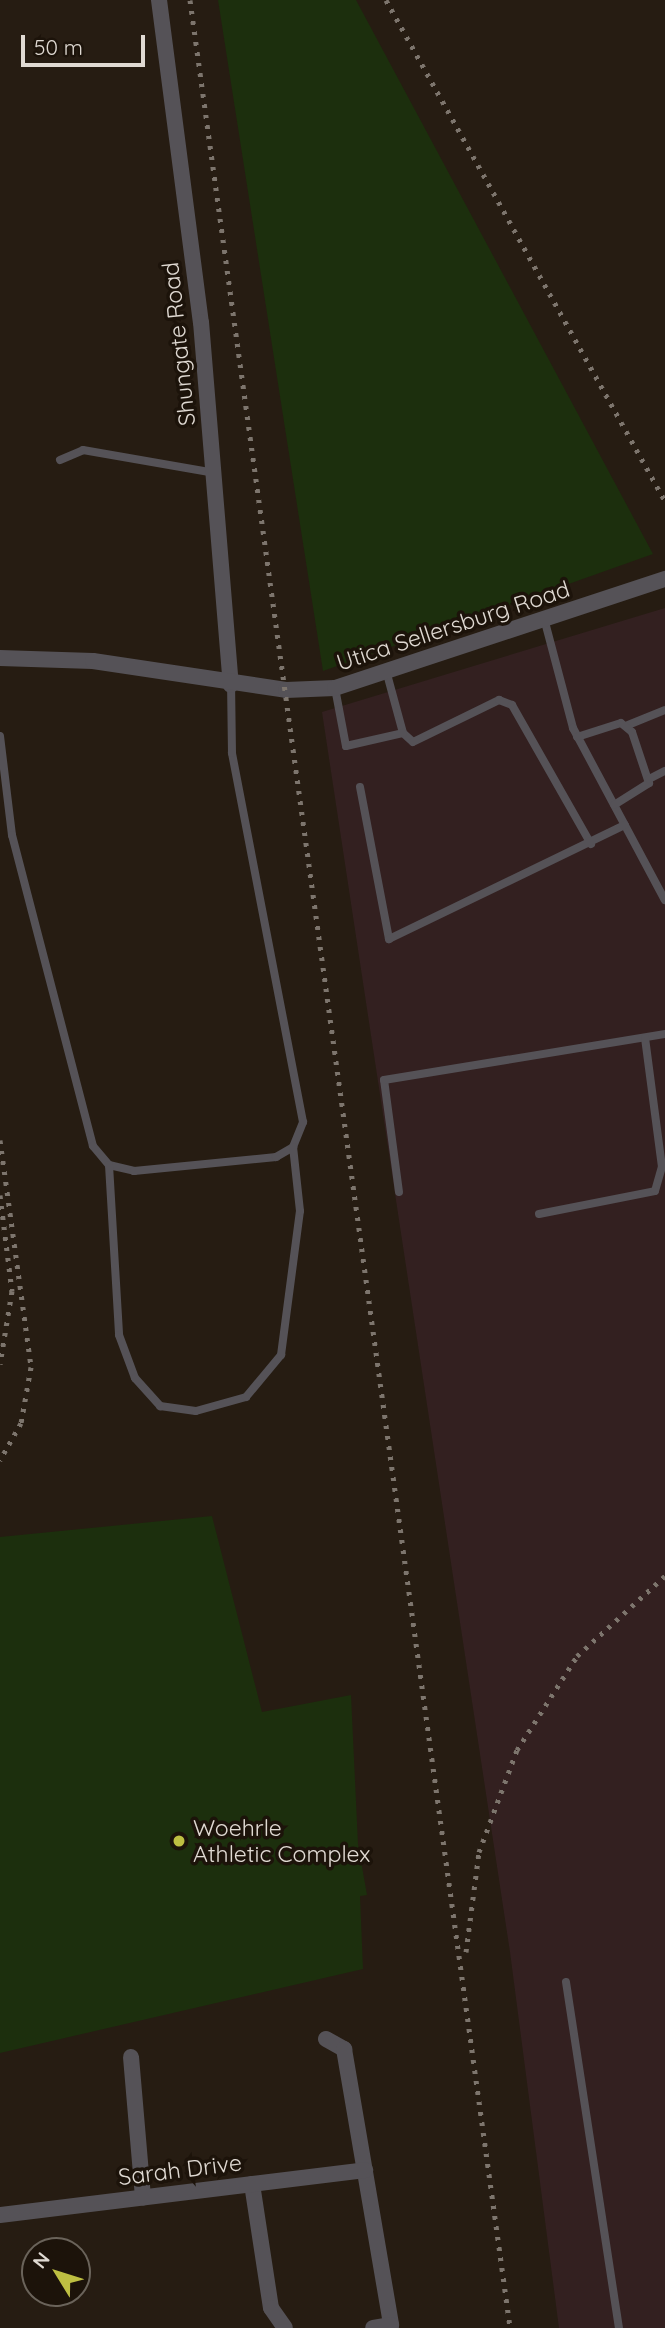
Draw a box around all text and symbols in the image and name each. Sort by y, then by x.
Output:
scale bar [24,21,149,65]
text: 50 m [34,34,83,60]
street label: Shungate Road [157,261,201,427]
street label: Utica Sellersburg Road [333,575,573,677]
place label: Woehrle Athletic Complex [193,1814,370,1868]
marker: Woehrle Athletic Complex [171,1833,187,1849]
street label: Sarah Drive [117,2149,243,2191]
north arrow [21,2237,91,2307]
text: N [27,2247,55,2273]

